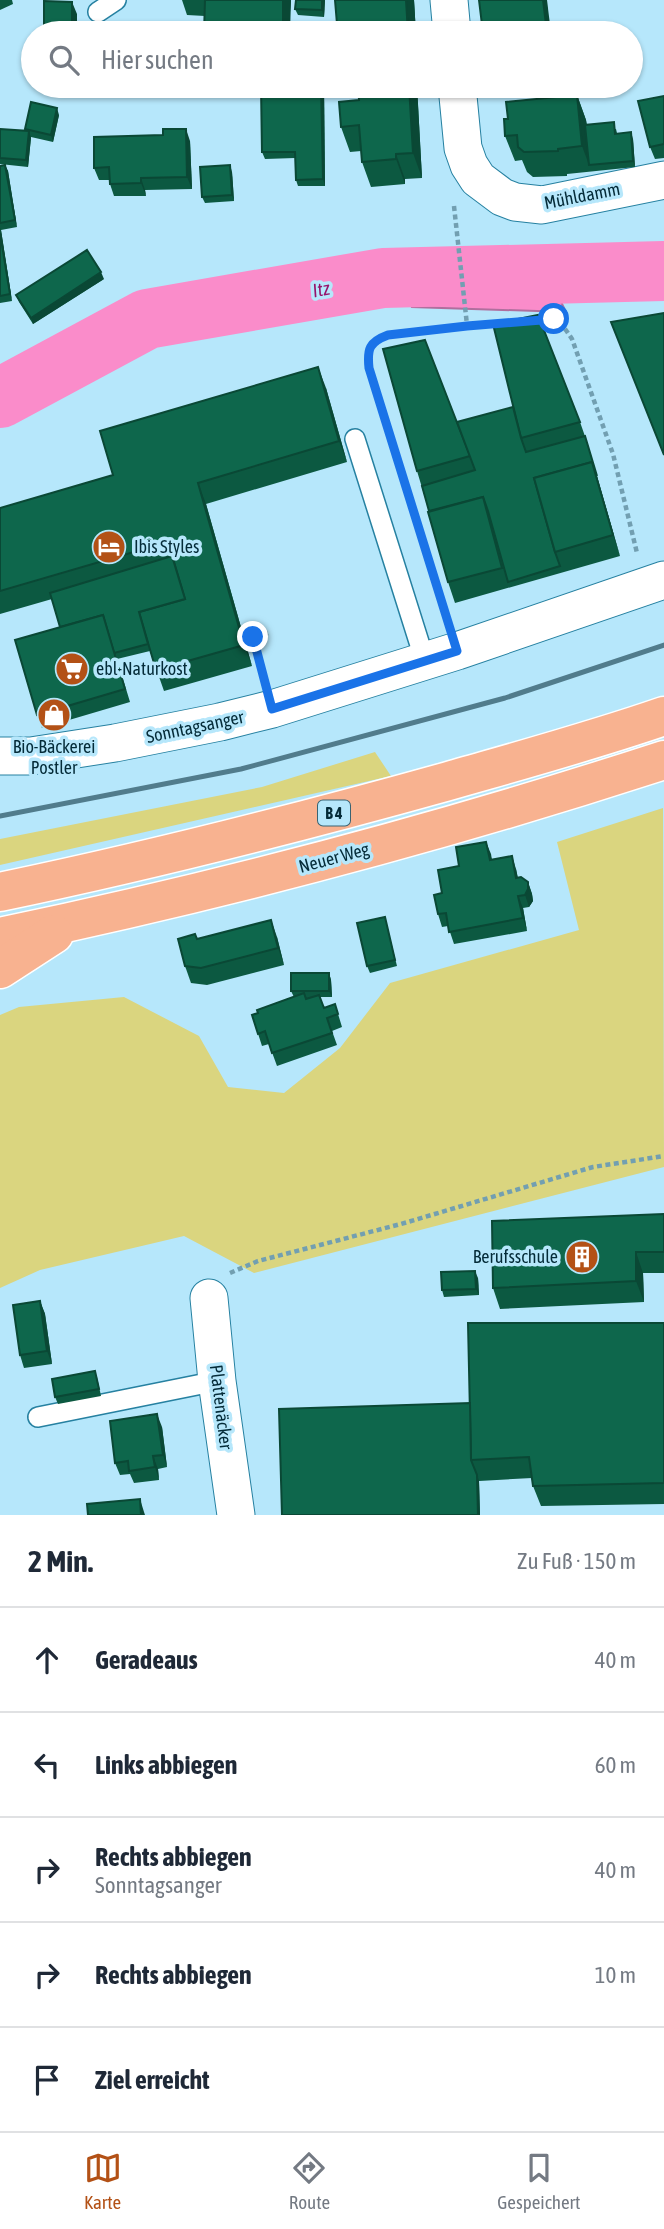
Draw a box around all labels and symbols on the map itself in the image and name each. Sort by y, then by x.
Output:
street label: Mühldamm [542,178,622,213]
water label: Itz [311,277,332,301]
route start [538,303,569,334]
hotel icon: Ibis Styles [90,528,128,566]
place label: Ibis Styles [134,536,199,557]
route end [237,621,268,652]
supermarket icon: ebl-Naturkost [53,650,91,688]
place label: ebl-Naturkost [96,658,188,679]
shop icon: Bio-Bäckerei Postler [35,696,73,734]
street label: Sonntagsanger [144,706,246,747]
place label: Bio-Bäckerei Postler [13,736,95,778]
road number: B 4 [318,800,350,826]
street label: Neuer Weg [296,838,372,877]
building icon: Berufsschule [563,1238,601,1276]
place label: Berufsschule [473,1246,558,1267]
street label: Plattenäcker [206,1363,237,1451]

